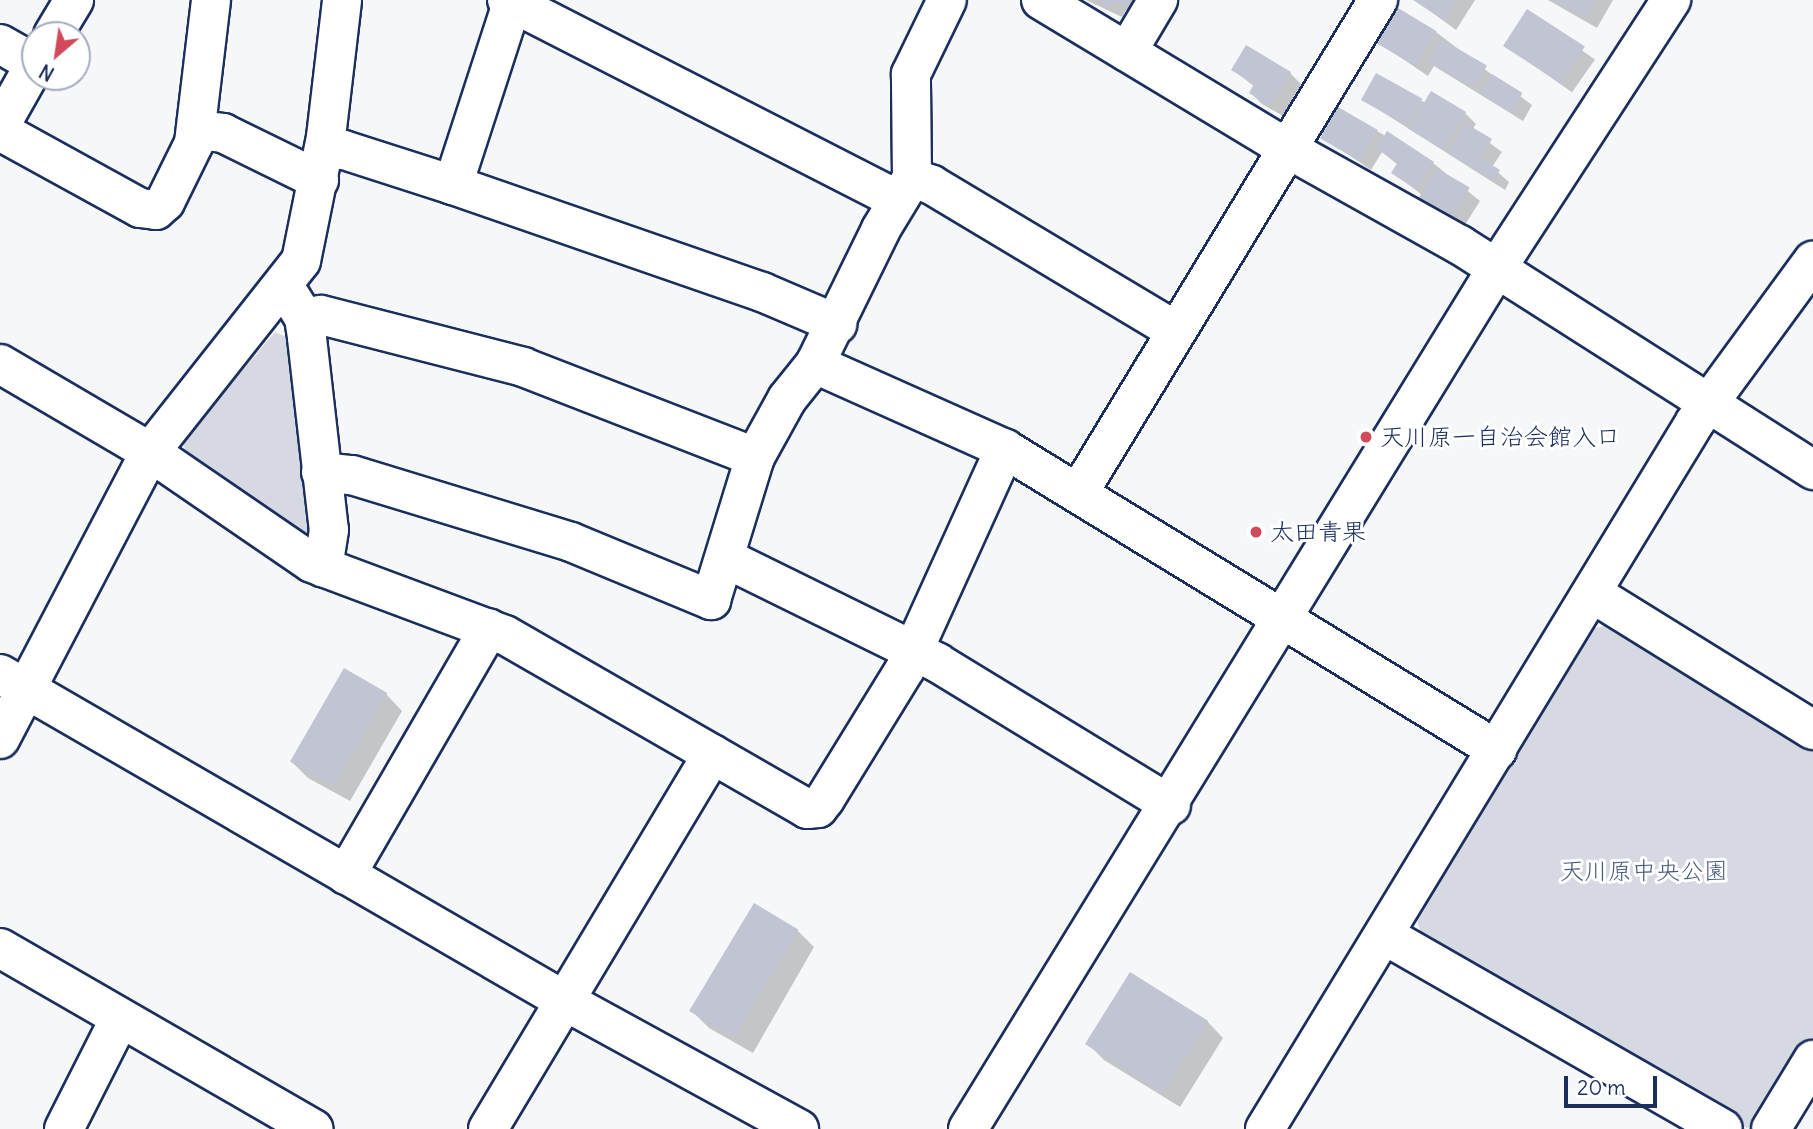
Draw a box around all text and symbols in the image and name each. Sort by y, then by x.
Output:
north arrow [21,21,91,91]
text: N [35,59,58,86]
place label: 天川原一自治会館入口 [1380,423,1620,451]
marker: 天川原一自治会館入口 [1358,429,1374,445]
place label: 太田青果 [1270,518,1366,546]
marker: 太田青果 [1248,524,1264,540]
park label: 天川原中央公園 [1560,857,1728,885]
scale bar [1568,1062,1661,1106]
text: 20 m [1577,1074,1626,1101]

